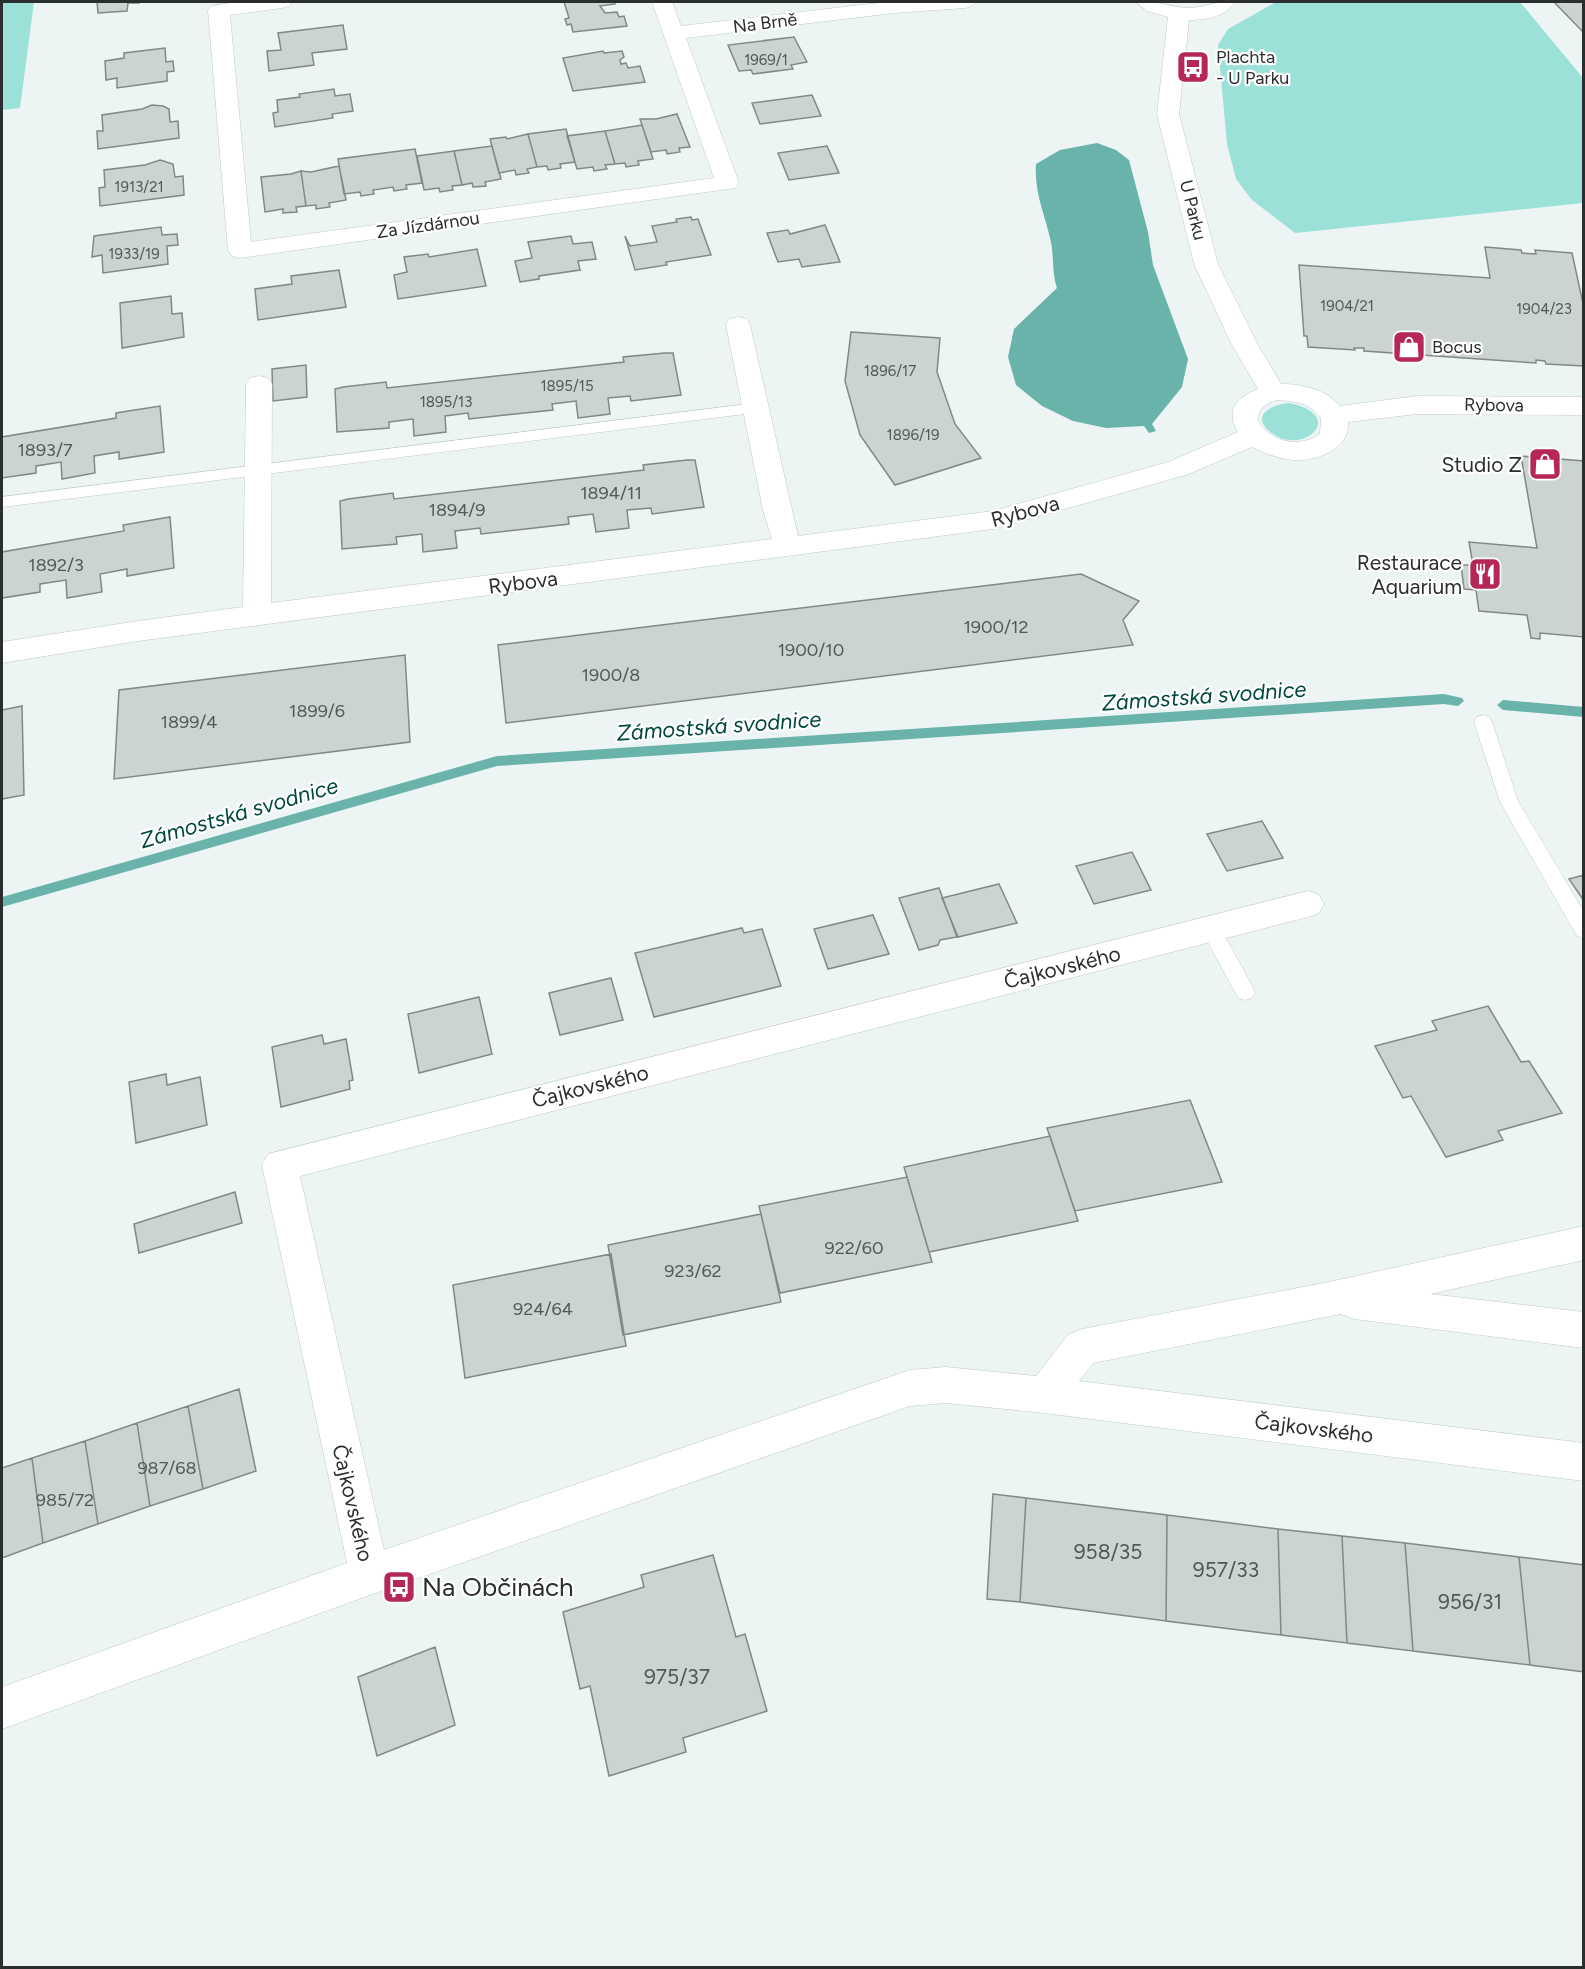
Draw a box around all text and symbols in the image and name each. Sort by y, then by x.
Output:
street label: Na Brně [732,8,799,38]
place label: Plachta - U Parku [1216,46,1289,89]
bus stop icon: Plachta - U Parku [1175,49,1211,85]
house number: 1969/1 [744,51,788,69]
house number: 1913/21 [114,178,164,196]
street label: U Parku [1175,178,1211,242]
street label: Za Jízdárnou [375,207,481,243]
house number: 1933/19 [108,245,160,263]
house number: 1904/21 [1320,297,1374,315]
house number: 1904/23 [1516,300,1572,318]
shop icon: Bocus [1391,329,1427,365]
place label: Bocus [1432,336,1482,358]
house number: 1896/17 [864,362,916,380]
house number: 1895/15 [540,377,594,395]
house number: 1895/13 [420,393,472,411]
street label: Rybova [1464,393,1524,417]
house number: 1896/19 [887,426,939,444]
house number: 1893/7 [17,439,73,461]
shop icon: Studio Z [1527,446,1563,482]
place label: Studio Z [1441,452,1522,477]
house number: 1894/11 [580,482,642,504]
street label: Rybova [988,490,1062,532]
house number: 1894/9 [428,499,486,521]
place label: Restaurace Aquarium [1357,550,1462,599]
house number: 1892/3 [28,554,84,576]
restaurant icon: Restaurace Aquarium [1467,556,1503,592]
street label: Rybova [487,565,559,599]
house number: 1900/12 [963,616,1029,638]
house number: 1900/10 [778,639,844,661]
house number: 1900/8 [582,664,640,686]
water label: Zámostská svodnice [1101,675,1307,717]
house number: 1899/6 [289,700,345,722]
water label: Zámostská svodnice [616,705,822,747]
house number: 1899/4 [160,711,218,733]
water label: Zámostská svodnice [137,772,341,854]
street label: Čajkovského [1001,940,1123,994]
street label: Čajkovského [529,1059,651,1113]
house number: 922/60 [824,1237,884,1259]
house number: 923/62 [664,1260,722,1282]
house number: 924/64 [513,1298,573,1320]
street label: Čajkovského [1253,1408,1375,1448]
street label: Čajkovského [327,1442,379,1564]
house number: 987/68 [137,1457,197,1479]
house number: 985/72 [36,1489,94,1511]
house number: 958/35 [1074,1539,1142,1564]
house number: 957/33 [1193,1557,1259,1582]
bus stop icon: Na Občinách [381,1569,417,1605]
place label: Na Občinách [422,1571,574,1603]
house number: 956/31 [1438,1589,1502,1614]
house number: 975/37 [644,1664,710,1689]

